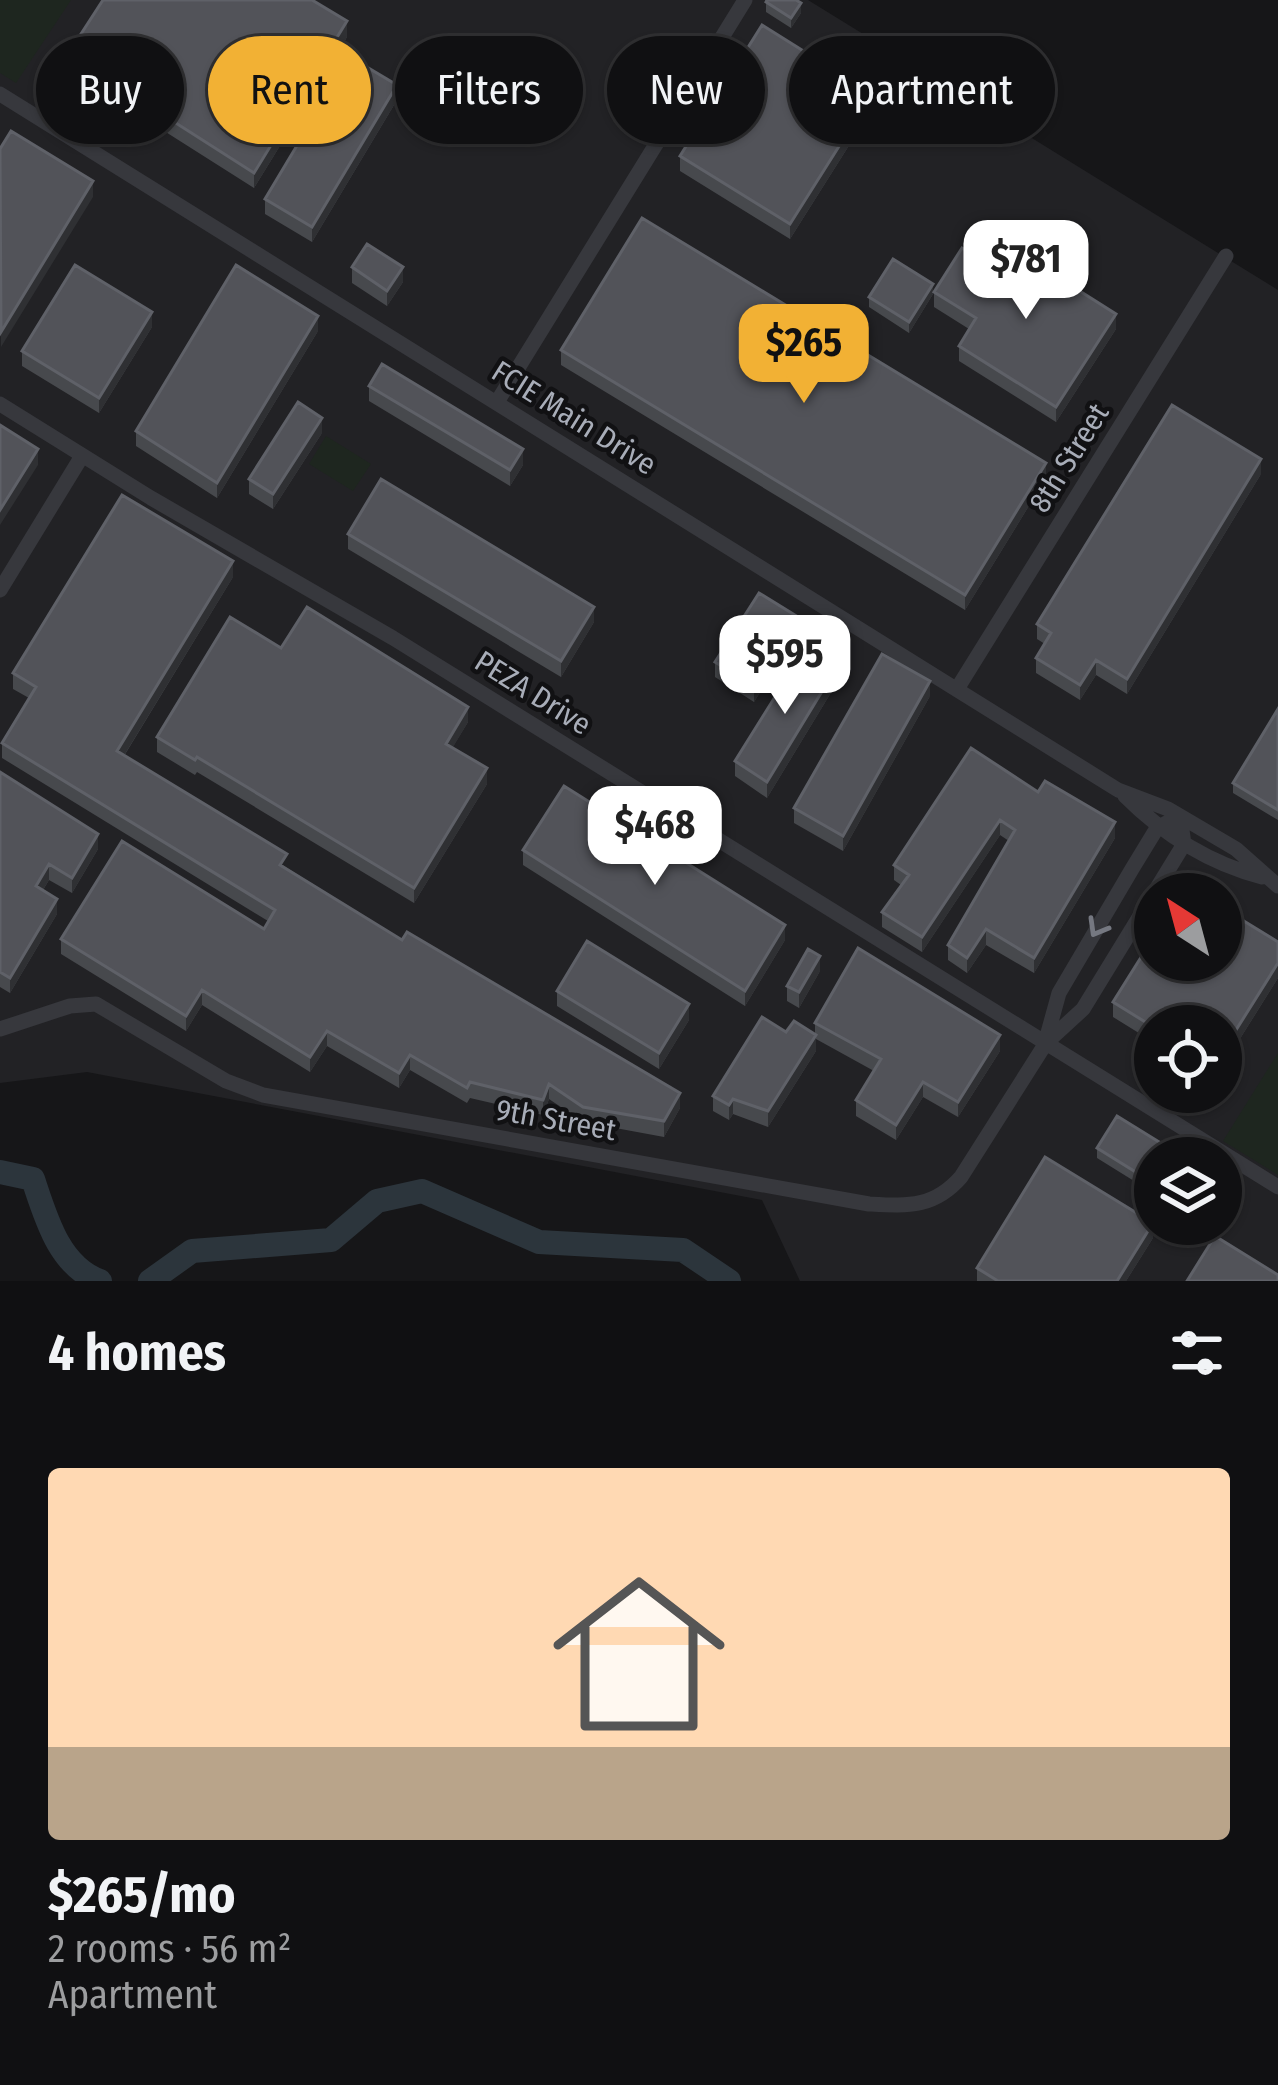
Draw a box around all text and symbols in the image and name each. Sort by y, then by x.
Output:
chip: Buy [36,36,184,144]
chip: Rent [208,36,371,144]
chip: Filters [395,36,583,144]
chip: New [607,36,765,144]
chip: Apartment [789,36,1055,144]
pin: $781 [955,220,1097,322]
text: $781 [990,236,1062,282]
pin: $265 [733,304,875,406]
text: $265 [766,320,842,366]
street label: FCIE Main Drive [485,353,663,483]
street label: 8th Street [1022,397,1117,519]
pin: $595 [714,615,856,717]
text: $595 [746,631,824,677]
street label: PEZA Drive [468,643,598,743]
pin: $468 [584,786,726,888]
text: $468 [615,802,695,848]
north arrow [1134,873,1242,981]
map controls [1134,873,1242,1245]
one-way arrow [1089,915,1112,937]
button: locate [1134,1005,1242,1113]
street label: 9th Street [493,1092,619,1148]
button: layers [1134,1137,1242,1245]
icon: filters [1164,1320,1230,1386]
text: 4 homes [48,1322,226,1384]
icon: home [531,1546,747,1762]
text: $265/mo [48,1864,235,1926]
text: 2 rooms · 56 m² [48,1926,291,1972]
text: Apartment [48,1972,217,2018]

